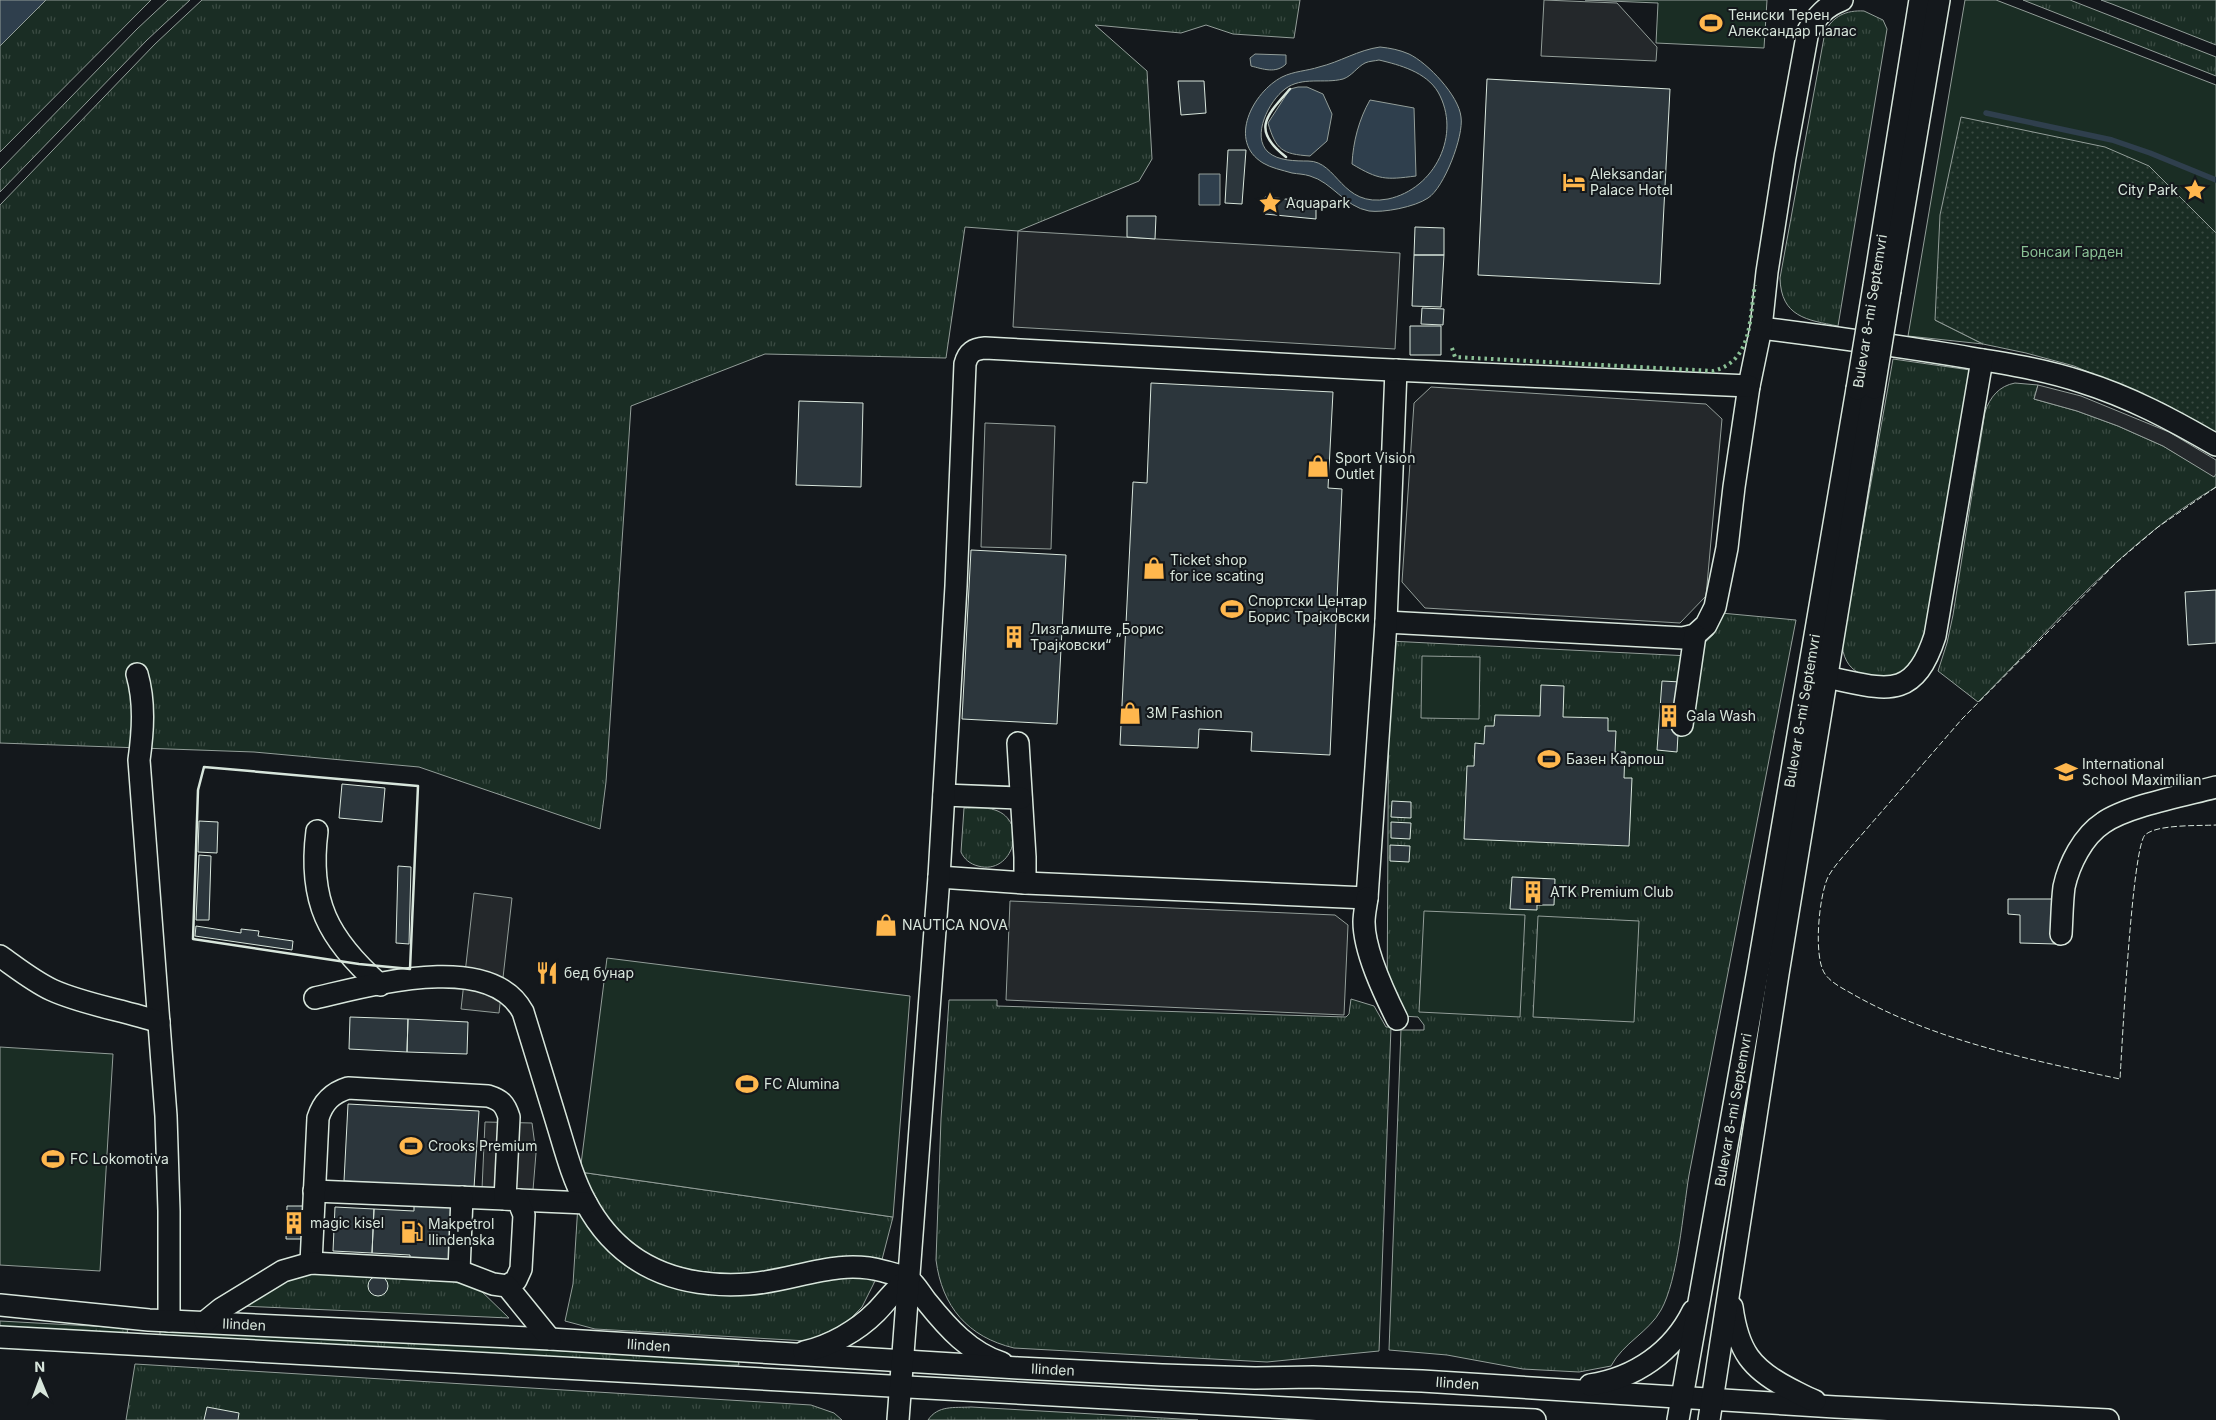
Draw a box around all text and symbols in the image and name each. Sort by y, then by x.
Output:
place label: Тениски Терен Александар Палас [1728,6,1857,39]
sports icon: Тениски Терен Александар Палас [1698,10,1724,36]
place label: Aleksandar Palace Hotel [1590,165,1673,198]
hotel icon: Aleksandar Palace Hotel [1561,169,1587,195]
place icon: City Park [2182,177,2208,203]
place label: City Park [2118,181,2178,198]
place icon: Aquapark [1257,190,1283,216]
place label: Aquapark [1286,194,1350,211]
street label: Bulevar 8-mi Septemvri [1849,233,1890,389]
park label: Бонсаи Гарден [2021,243,2123,260]
place label: Sport Vision Outlet [1335,449,1415,482]
shop icon: Sport Vision Outlet [1305,453,1331,479]
place label: Ticket shop for ice scating [1170,551,1264,584]
shop icon: Ticket shop for ice scating [1141,555,1167,581]
place label: Спортски Центар Борис Трајковски [1248,592,1370,625]
sports icon: Спортски Центар Борис Трајковски [1219,596,1245,622]
place label: Лизгалиште „Борис Трајковски“ [1030,620,1164,653]
building icon: Лизгалиште „Борис Трајковски“ [1001,624,1027,650]
street label: Bulevar 8-mi Septemvri [1780,633,1823,789]
shop icon: 3M Fashion [1117,700,1143,726]
building icon: Gala Wash [1656,703,1682,729]
place label: 3M Fashion [1146,704,1223,721]
place label: Gala Wash [1686,707,1756,724]
sports icon: Базен Карпош [1536,746,1562,772]
place label: Базен Карпош [1566,750,1664,767]
place label: International School Maximilian [2082,755,2202,788]
school or university icon: International School Maximilian [2053,759,2079,785]
building icon: ATK Premium Club [1520,879,1546,905]
place label: ATK Premium Club [1550,883,1674,900]
shop icon: NAUTICA NOVA [873,912,899,938]
place label: NAUTICA NOVA [902,916,1008,933]
restaurant icon: бед бунар [534,960,560,986]
place label: бед бунар [564,964,634,981]
street label: Bulevar 8-mi Septemvri [1711,1032,1755,1188]
sports icon: FC Alumina [734,1071,760,1097]
place label: FC Alumina [764,1075,840,1092]
sports icon: Crooks Premium [398,1133,424,1159]
place label: Crooks Premium [428,1137,537,1154]
sports icon: FC Lokomotiva [40,1146,66,1172]
place label: FC Lokomotiva [70,1150,169,1167]
building icon: magic kisel [281,1210,307,1236]
place label: magic kisel [310,1214,384,1231]
place label: Makpetrol Ilindenska [428,1215,495,1248]
fuel station icon: Makpetrol Ilindenska [399,1219,425,1245]
street label: Ilinden [222,1314,266,1334]
street label: Ilinden [626,1335,671,1354]
north arrow [15,1355,65,1405]
text: N [34,1358,45,1375]
street label: Ilinden [1031,1360,1075,1379]
street label: Ilinden [1435,1373,1480,1393]

